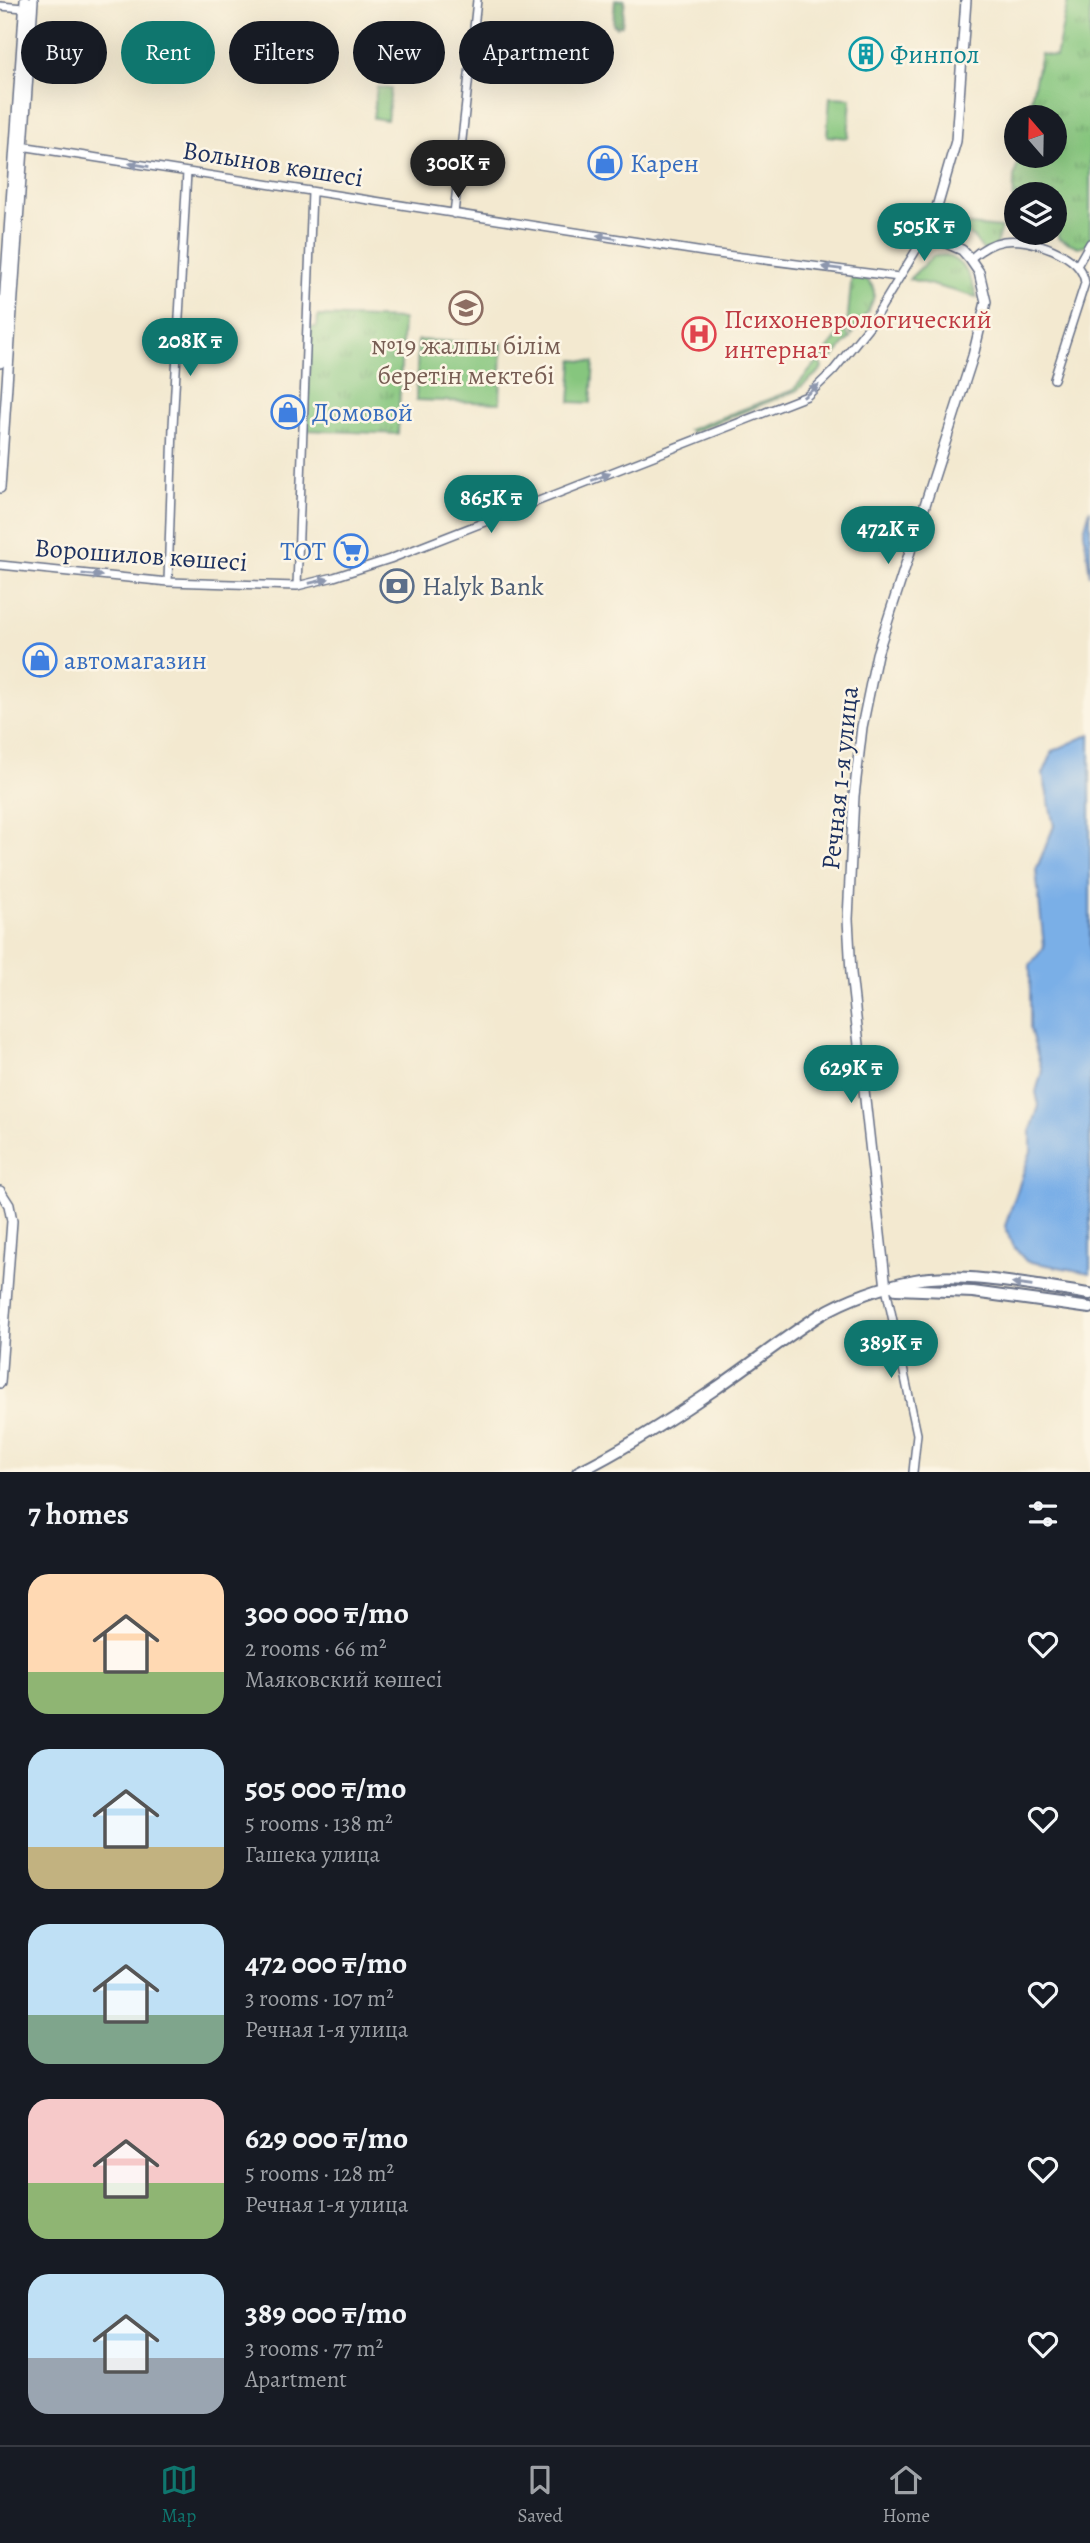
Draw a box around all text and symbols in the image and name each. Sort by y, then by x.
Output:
chip: Buy [21,21,107,84]
chip: Rent [121,21,215,84]
chip: Filters [229,21,339,84]
chip: New [353,21,445,84]
chip: Apartment [459,21,614,84]
building icon: Финпол [847,35,885,73]
place label: Финпол [890,37,980,72]
north arrow [1004,105,1068,168]
map controls [1004,105,1067,245]
street label: Волынов көшесі [180,132,366,196]
pin: 300K ₸ [401,140,515,200]
shop icon: Карен [586,144,624,182]
place label: Карен [630,146,699,181]
text: 300K ₸ [426,147,490,178]
one-way arrow [128,159,150,170]
button: layers [1004,182,1067,245]
pin: 505K ₸ [867,204,981,263]
text: 505K ₸ [893,210,955,241]
one-way arrow [595,231,617,242]
one-way arrow [820,263,842,274]
school or university icon: №19 жалпы білім беретін мектебі [447,289,485,327]
place label: Психоневрологический интернат [724,302,992,367]
hospital icon: Психоневрологический интернат [680,315,718,353]
pin: 208K ₸ [133,318,247,378]
text: 208K ₸ [158,325,222,356]
place label: №19 жалпы білім беретін мектебі [371,328,561,393]
one-way arrow [802,384,819,399]
shop icon: Домовой [269,393,307,431]
place label: Домовой [312,395,413,430]
one-way arrow [591,472,612,483]
pin: 865K ₸ [434,476,548,535]
text: 865K ₸ [460,482,522,513]
pin: 472K ₸ [831,506,945,566]
text: 472K ₸ [857,513,919,544]
street label: Ворошилов көшесі [33,530,249,580]
supermarket icon: ТОТ [332,532,370,570]
place label: ТОТ [280,534,326,569]
bank icon: Halyk Bank [378,567,416,605]
place label: Halyk Bank [422,569,544,604]
one-way arrow [81,570,103,581]
one-way arrow [308,575,330,586]
shop icon: автомагазин [21,641,59,679]
place label: автомагазин [64,643,207,678]
street label: Речная 1-я улица [813,684,867,872]
pin: 629K ₸ [794,1046,908,1105]
text: 629K ₸ [820,1052,882,1083]
one-way arrow [1011,1279,1033,1290]
pin: 389K ₸ [834,1320,948,1380]
text: 389K ₸ [860,1327,922,1358]
text: 7 homes [28,1494,129,1534]
icon: filters [1024,1495,1062,1533]
text: 300 000 ₸/mo [245,1593,409,1633]
icon: home [84,1602,168,1686]
icon: heart [1024,1625,1062,1663]
text: 2 rooms · 66 m² [245,1633,387,1664]
text: Маяковский көшесі [245,1664,442,1695]
text: 505 000 ₸/mo [245,1768,407,1808]
icon: home [84,1777,168,1861]
icon: heart [1024,1800,1062,1838]
text: 5 rooms · 138 m² [245,1808,393,1839]
text: Гашека улица [245,1839,380,1870]
text: 472 000 ₸/mo [245,1943,407,1983]
icon: home [84,1952,168,2036]
icon: heart [1024,1975,1062,2013]
text: 3 rooms · 107 m² [245,1983,394,2014]
text: Речная 1-я улица [245,2014,408,2045]
text: 629 000 ₸/mo [245,2118,408,2158]
icon: home [84,2127,168,2211]
icon: heart [1024,2150,1062,2188]
text: 5 rooms · 128 m² [245,2158,394,2189]
text: Речная 1-я улица [245,2189,408,2220]
text: 389 000 ₸/mo [245,2293,407,2333]
icon: home [84,2302,168,2386]
icon: heart [1024,2325,1062,2363]
text: 3 rooms · 77 m² [245,2333,383,2364]
text: Apartment [245,2364,347,2395]
tab: Map [160,2461,198,2529]
tab: Saved [518,2461,563,2529]
tab: Home [882,2461,930,2529]

